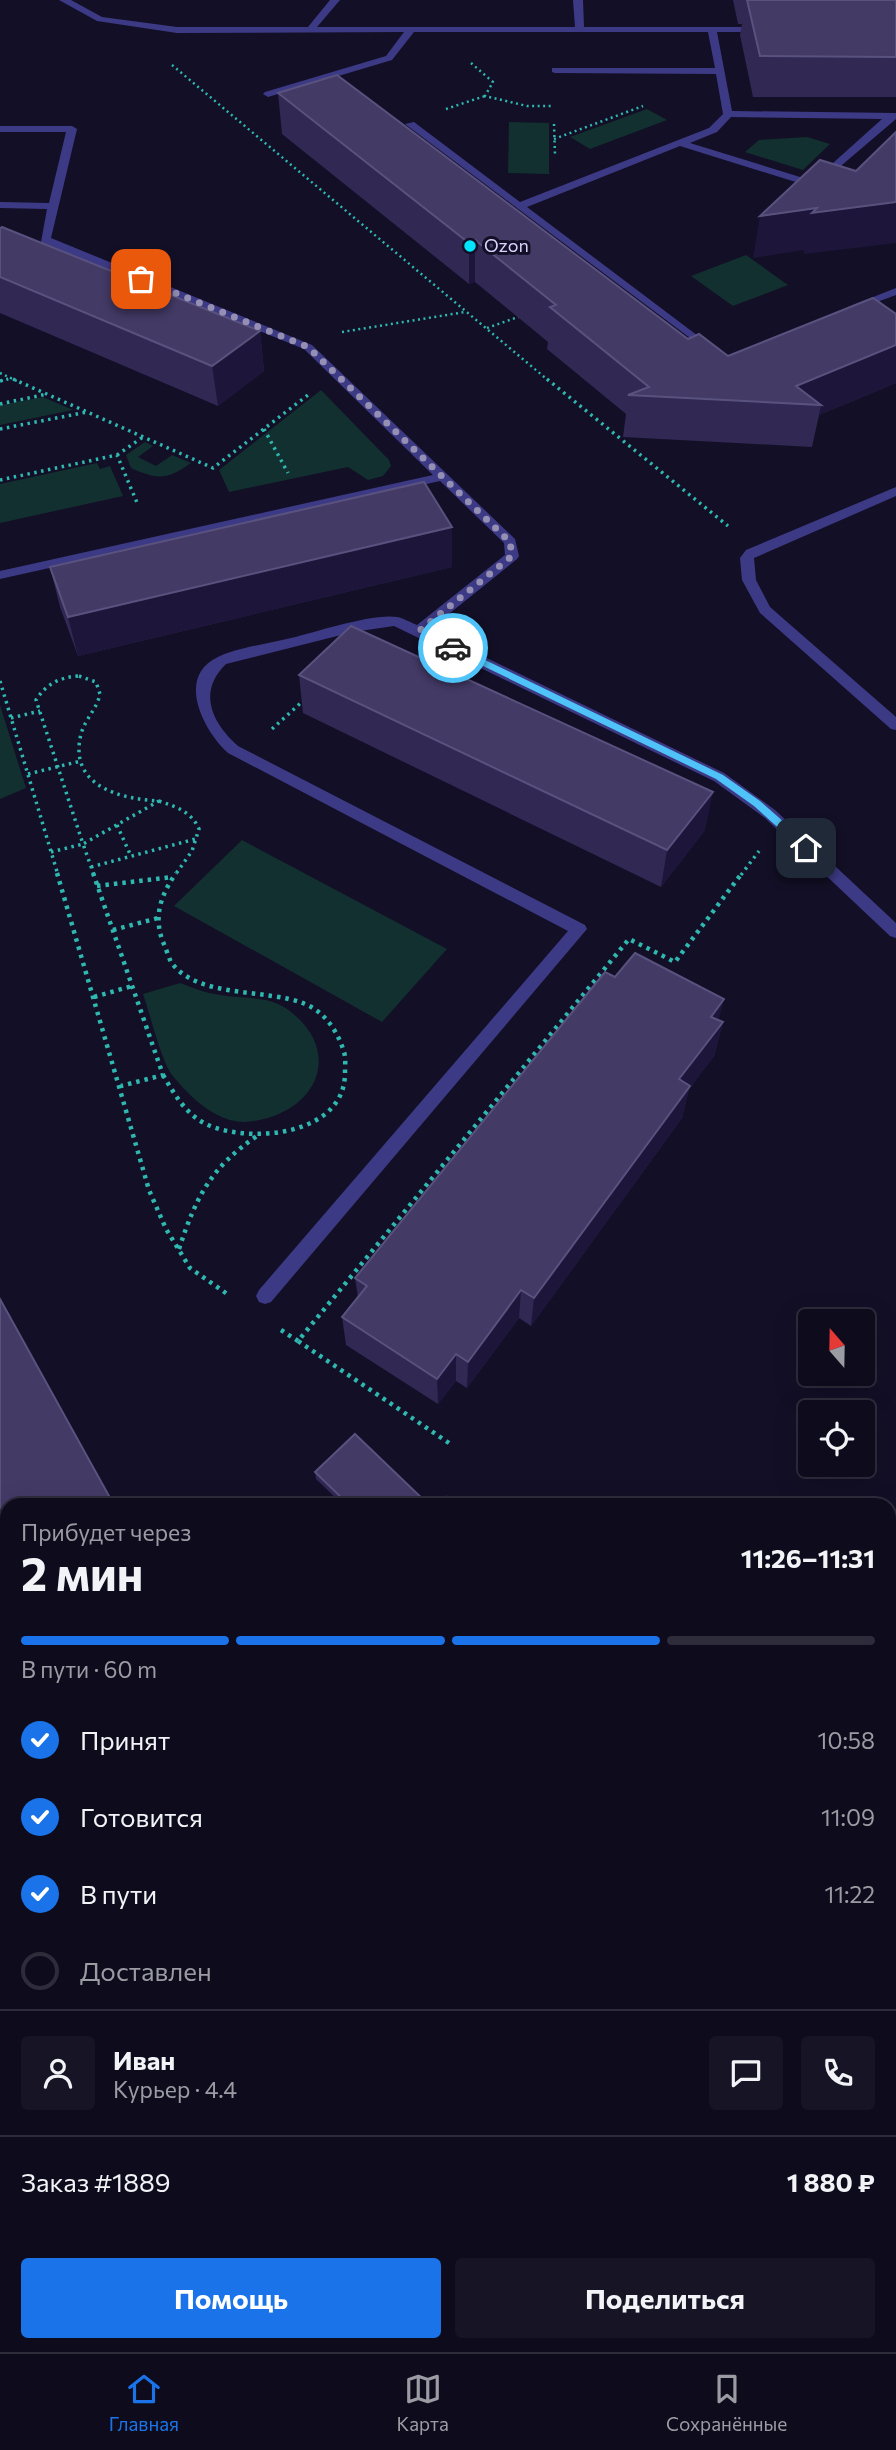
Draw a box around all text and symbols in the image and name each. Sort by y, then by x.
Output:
place label: Ozon [484,234,529,256]
marker: Ozon [462,238,478,254]
pin [111,249,171,309]
icon: bag [122,260,160,298]
courier [418,613,488,683]
icon: car [434,629,472,667]
pin [776,818,836,878]
icon: home [787,829,825,867]
north arrow [798,1309,875,1386]
map controls [798,1309,875,1477]
button: locate [798,1400,875,1477]
text: Прибудет через [21,1518,191,1546]
text: 11:26–11:31 [741,1542,875,1573]
text: 2 мин [21,1544,143,1600]
text: В пути · 60 m [21,1655,157,1683]
icon: check [21,1721,59,1759]
text: Принят [80,1724,170,1755]
text: 10:58 [818,1726,875,1754]
icon: check [21,1798,59,1836]
text: Готовится [80,1801,203,1832]
text: 11:09 [821,1803,875,1831]
icon: check [21,1875,59,1913]
text: В пути [80,1878,157,1909]
text: 11:22 [824,1880,875,1908]
text: Доставлен [80,1955,212,1986]
button: person [21,2036,95,2110]
button: chat [709,2036,783,2110]
button: phone [801,2036,875,2110]
text: Иван [113,2044,175,2075]
text: Курьер · 4.4 [113,2075,237,2103]
text: Заказ #1889 [21,2166,171,2197]
text: 1 880 ₽ [787,2166,875,2197]
button: Помощь [21,2258,441,2338]
button: Поделиться [455,2258,875,2338]
tab: Главная [109,2370,179,2435]
tab: Карта [396,2370,449,2435]
tab: Сохранённые [666,2370,787,2435]

